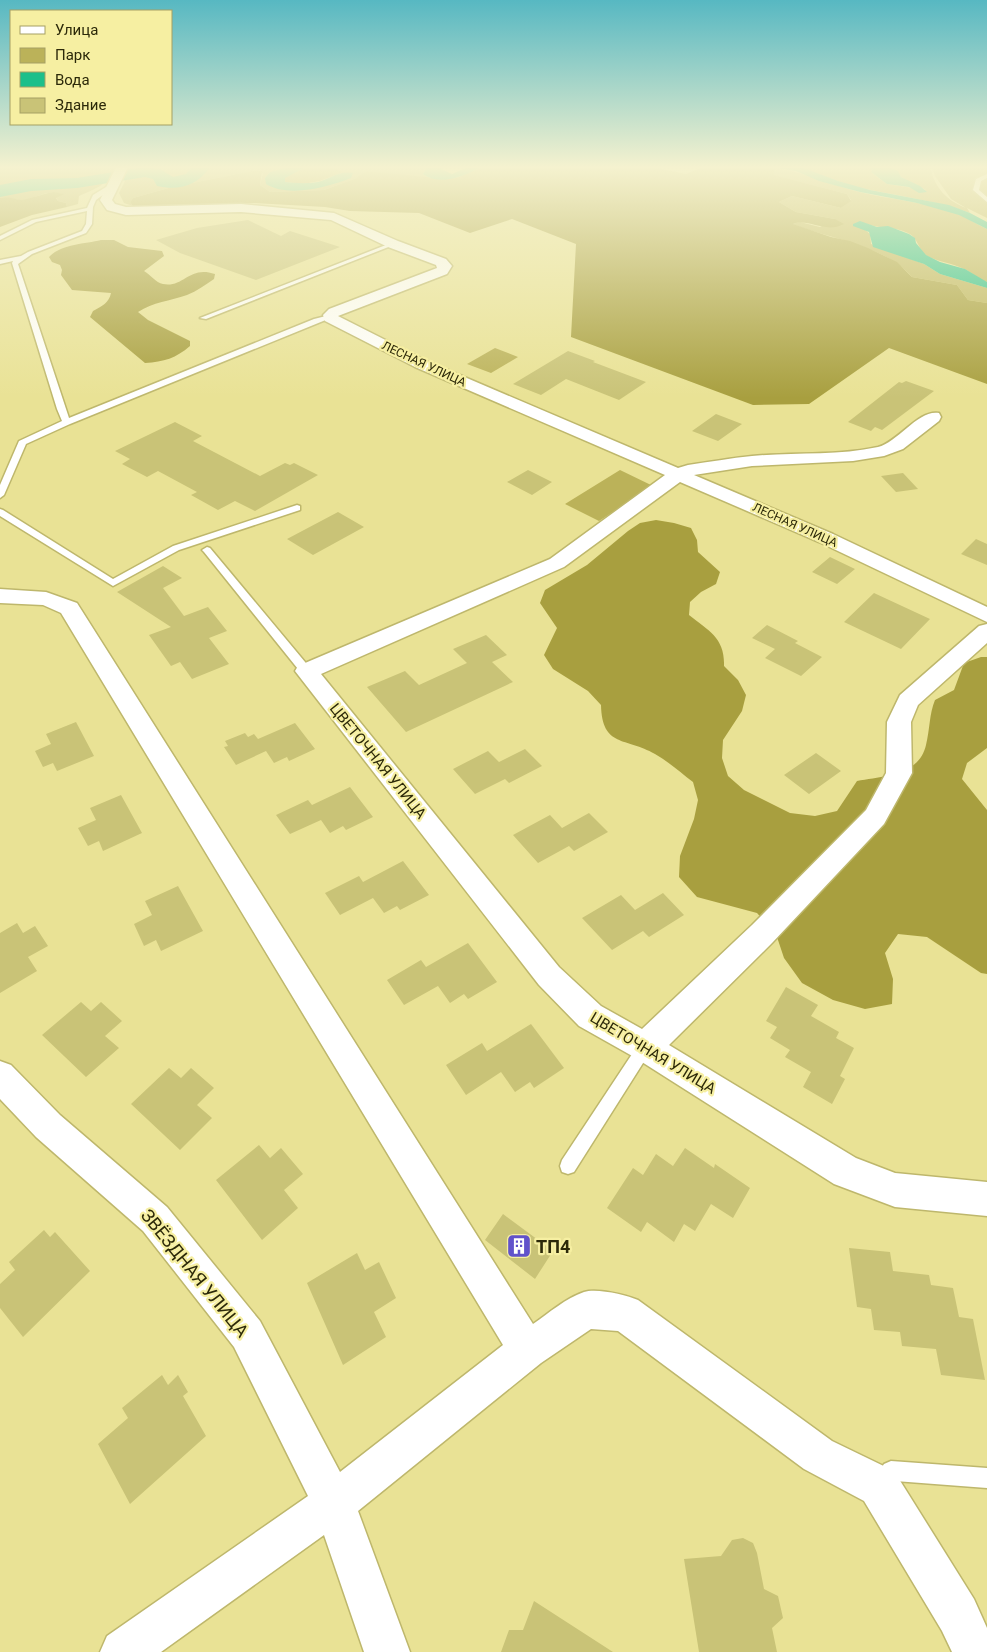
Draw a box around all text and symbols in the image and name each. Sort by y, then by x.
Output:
legend [10,10,172,125]
text: Улица [55,21,98,39]
text: Парк [55,46,90,64]
text: Вода [55,71,90,89]
text: Здание [55,96,106,114]
street label: ЛЕСНАЯ УЛИЦА [380,338,468,390]
street label: ЛЕСНАЯ УЛИЦА [750,500,840,550]
street label: ЦВЕТОЧНАЯ УЛИЦА [326,700,430,823]
street label: ЦВЕТОЧНАЯ УЛИЦА [587,1008,719,1098]
street label: ЗВЁЗДНАЯ УЛИЦА [137,1205,253,1341]
building icon: ТП4 [506,1233,532,1259]
place label: ТП4 [536,1236,570,1257]

